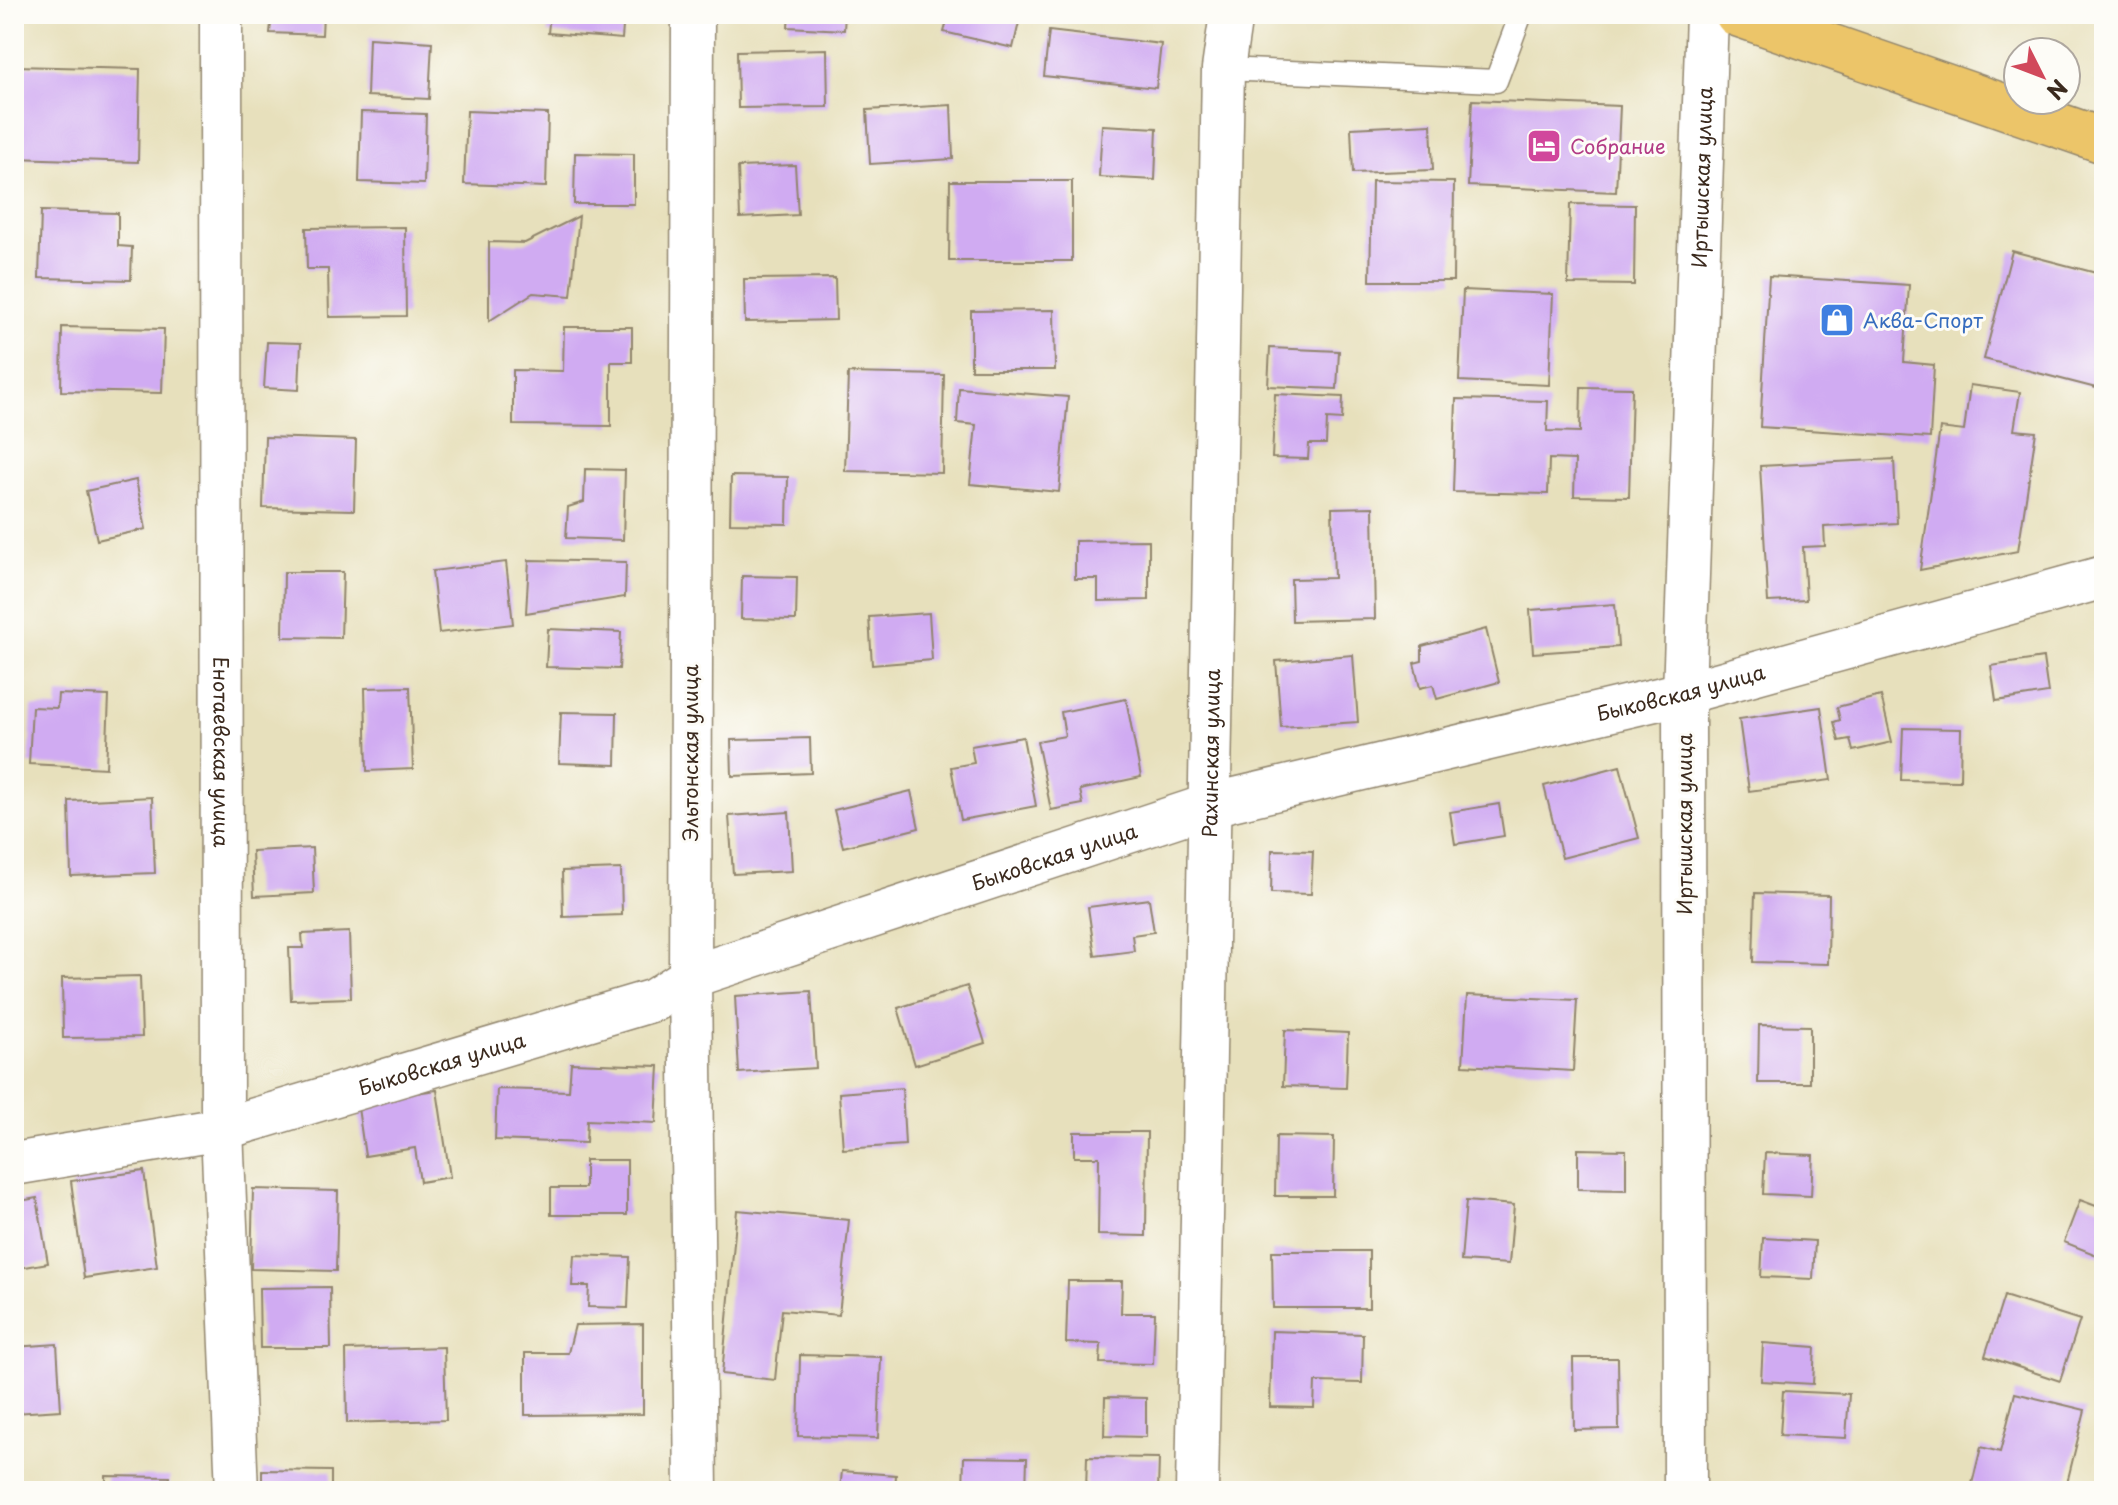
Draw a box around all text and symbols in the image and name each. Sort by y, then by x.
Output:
north arrow [2002,36,2082,116]
text: N [2040,73,2076,108]
street label: Иртышская улица [1683,86,1720,268]
hotel icon: Собрание [1525,127,1563,165]
place label: Собрание [1570,131,1666,161]
shop icon: Аква-Спорт [1818,301,1856,339]
place label: Аква-Спорт [1863,305,1983,335]
street label: Быковская улица [1593,656,1769,728]
street label: Енотаевская улица [207,657,237,848]
street label: Эльтонская улица [675,664,705,841]
street label: Рахинская улица [1194,668,1227,838]
street label: Иртышская улица [1669,733,1699,915]
street label: Быковская улица [967,815,1141,898]
street label: Быковская улица [354,1024,529,1103]

